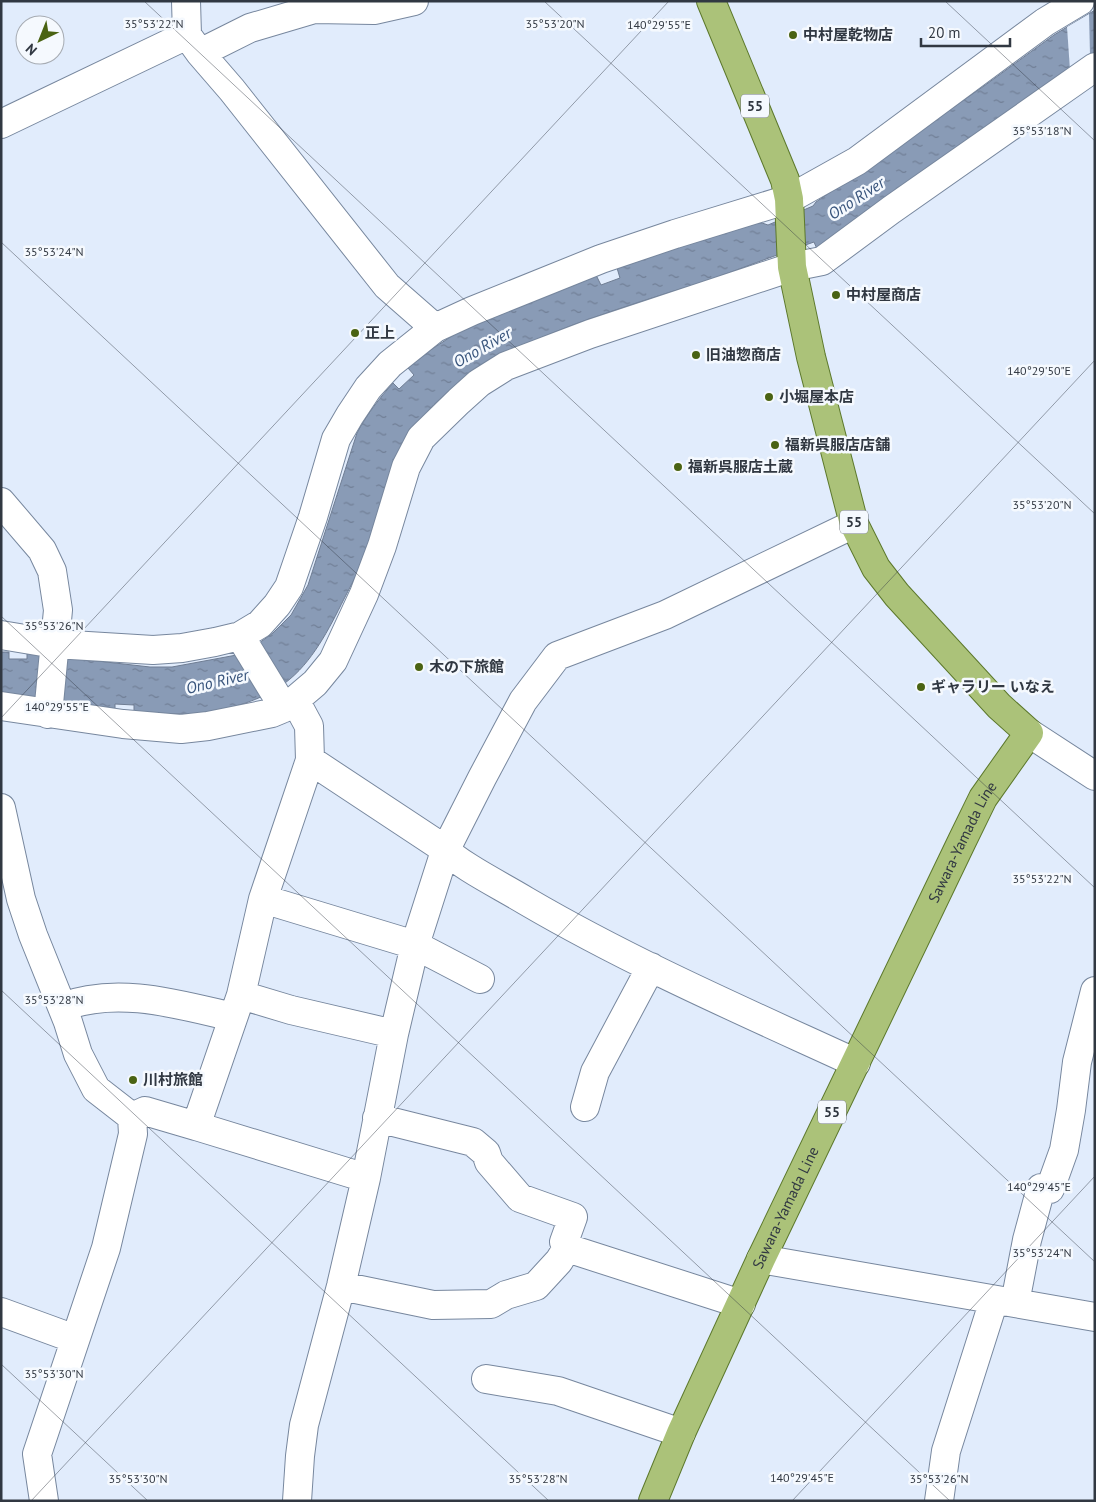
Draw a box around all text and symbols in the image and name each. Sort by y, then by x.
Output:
north arrow [15,15,65,65]
scale bar [921,15,1010,47]
text: 35°53'22"N [124,16,184,31]
text: 35°53'20"N [525,16,585,31]
text: 140°29'55"E [627,17,691,32]
text: 20 m [928,23,961,42]
place label: 中村屋乾物店 [803,25,893,44]
marker: 中村屋乾物店 [787,29,799,41]
text: N [22,40,41,59]
road number: 55 [741,94,769,118]
text: 35°53'18"N [1012,123,1072,138]
water label: Ono River [824,171,890,224]
text: 35°53'24"N [24,244,84,259]
place label: 中村屋商店 [846,285,921,304]
marker: 中村屋商店 [830,289,842,301]
water label: Ono River [450,322,516,372]
place label: 正上 [365,323,395,342]
marker: 正上 [349,327,361,339]
place label: 旧油惣商店 [706,345,781,364]
marker: 旧油惣商店 [690,349,702,361]
text: 140°29'50"E [1007,363,1071,378]
place label: 小堀屋本店 [779,387,854,406]
marker: 小堀屋本店 [763,391,775,403]
place label: 福新呉服店店舗 [784,435,890,454]
marker: 福新呉服店店舗 [769,439,781,451]
place label: 福新呉服店土蔵 [687,457,793,476]
marker: 福新呉服店土蔵 [672,461,684,473]
text: 35°53'20"N [1012,497,1072,512]
road number: 55 [840,511,868,534]
text: 35°53'26"N [24,618,84,633]
place label: 木の下旅館 [429,657,504,676]
marker: 木の下旅館 [413,661,425,673]
water label: Ono River [184,664,252,698]
place label: ギャラリー いなえ [931,677,1055,696]
marker: ギャラリー いなえ [915,681,927,693]
text: 140°29'55"E [25,699,89,714]
street label: Sawara-Yamada Line [924,778,1001,906]
text: 35°53'22"N [1012,871,1072,886]
text: 35°53'28"N [24,992,84,1007]
place label: 川村旅館 [143,1070,203,1089]
marker: 川村旅館 [127,1074,139,1086]
road number: 55 [818,1100,846,1124]
street label: Sawara-Yamada Line [748,1143,823,1272]
text: 140°29'45"E [1007,1179,1071,1194]
text: 35°53'24"N [1012,1245,1072,1260]
text: 35°53'30"N [24,1366,84,1381]
text: 140°29'45"E [770,1470,834,1485]
text: 35°53'30"N [108,1471,168,1486]
text: 35°53'28"N [508,1471,568,1486]
text: 35°53'26"N [909,1471,969,1486]

